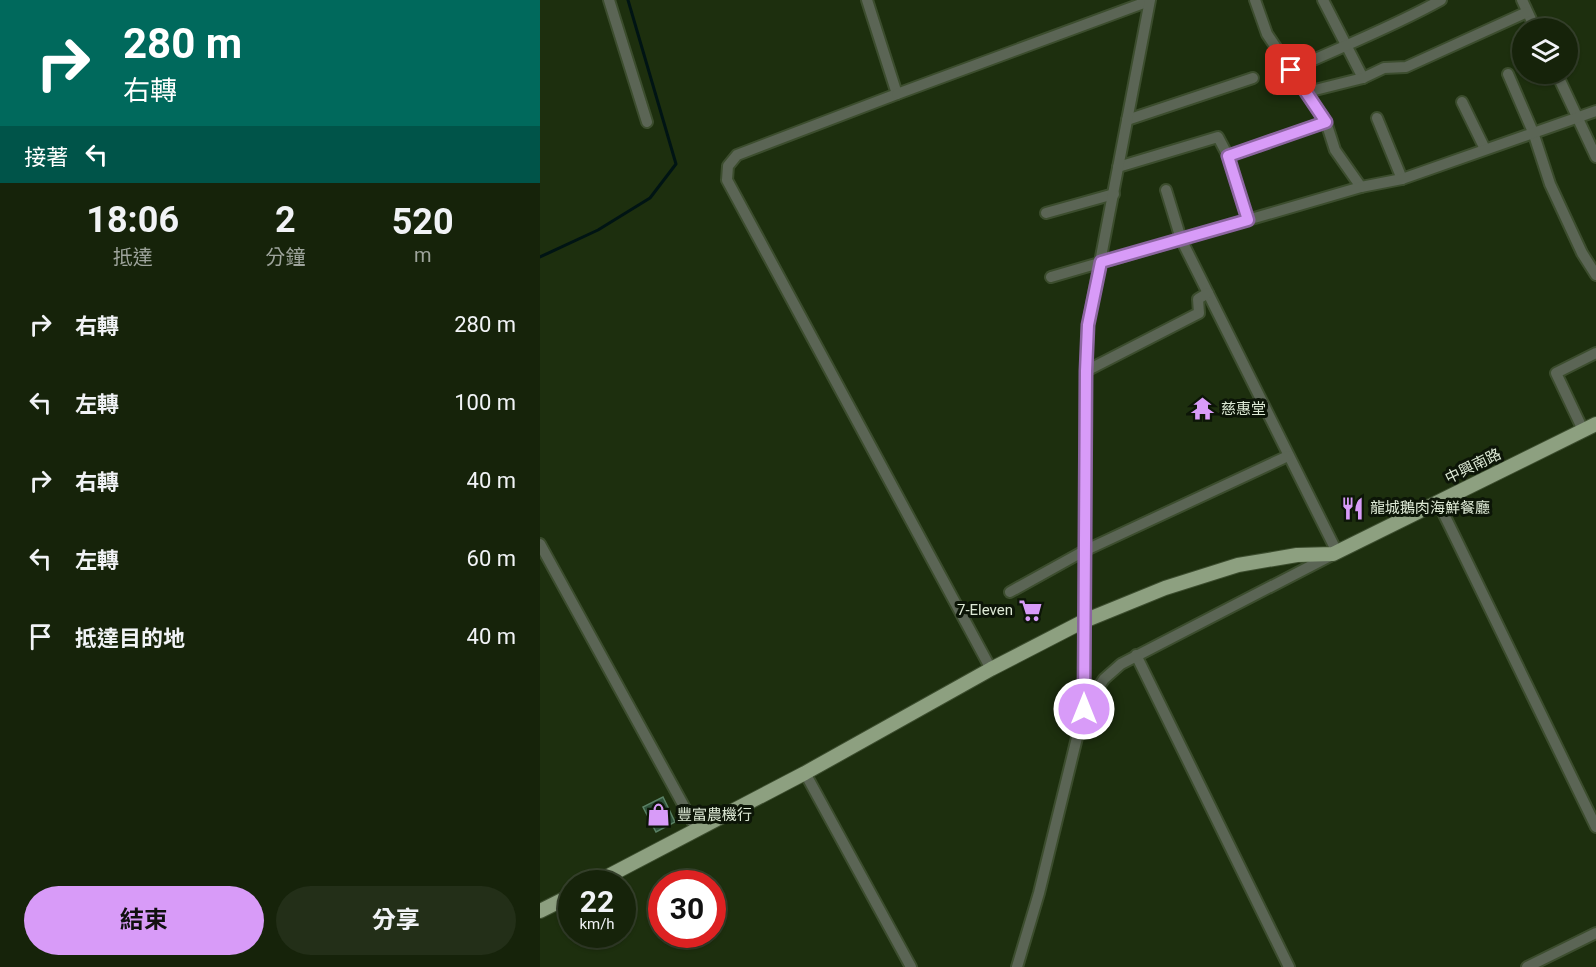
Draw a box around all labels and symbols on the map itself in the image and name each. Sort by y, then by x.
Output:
pin [1265,44,1316,95]
temple icon: 慈惠堂 [1190,396,1216,422]
place label: 慈惠堂 [1221,400,1266,418]
street label: 中興南路 [1442,445,1504,487]
restaurant icon: 龍城鵝肉海鮮餐廳 [1339,495,1365,521]
place label: 龍城鵝肉海鮮餐廳 [1370,499,1490,517]
supermarket icon: 7-Eleven [1018,597,1044,623]
place label: 7-Eleven [957,601,1013,619]
position arrow [1052,677,1116,741]
shop icon: 豐富農機行 [646,802,672,828]
place label: 豐富農機行 [677,806,752,824]
speed limit sign: 30 [648,870,726,948]

